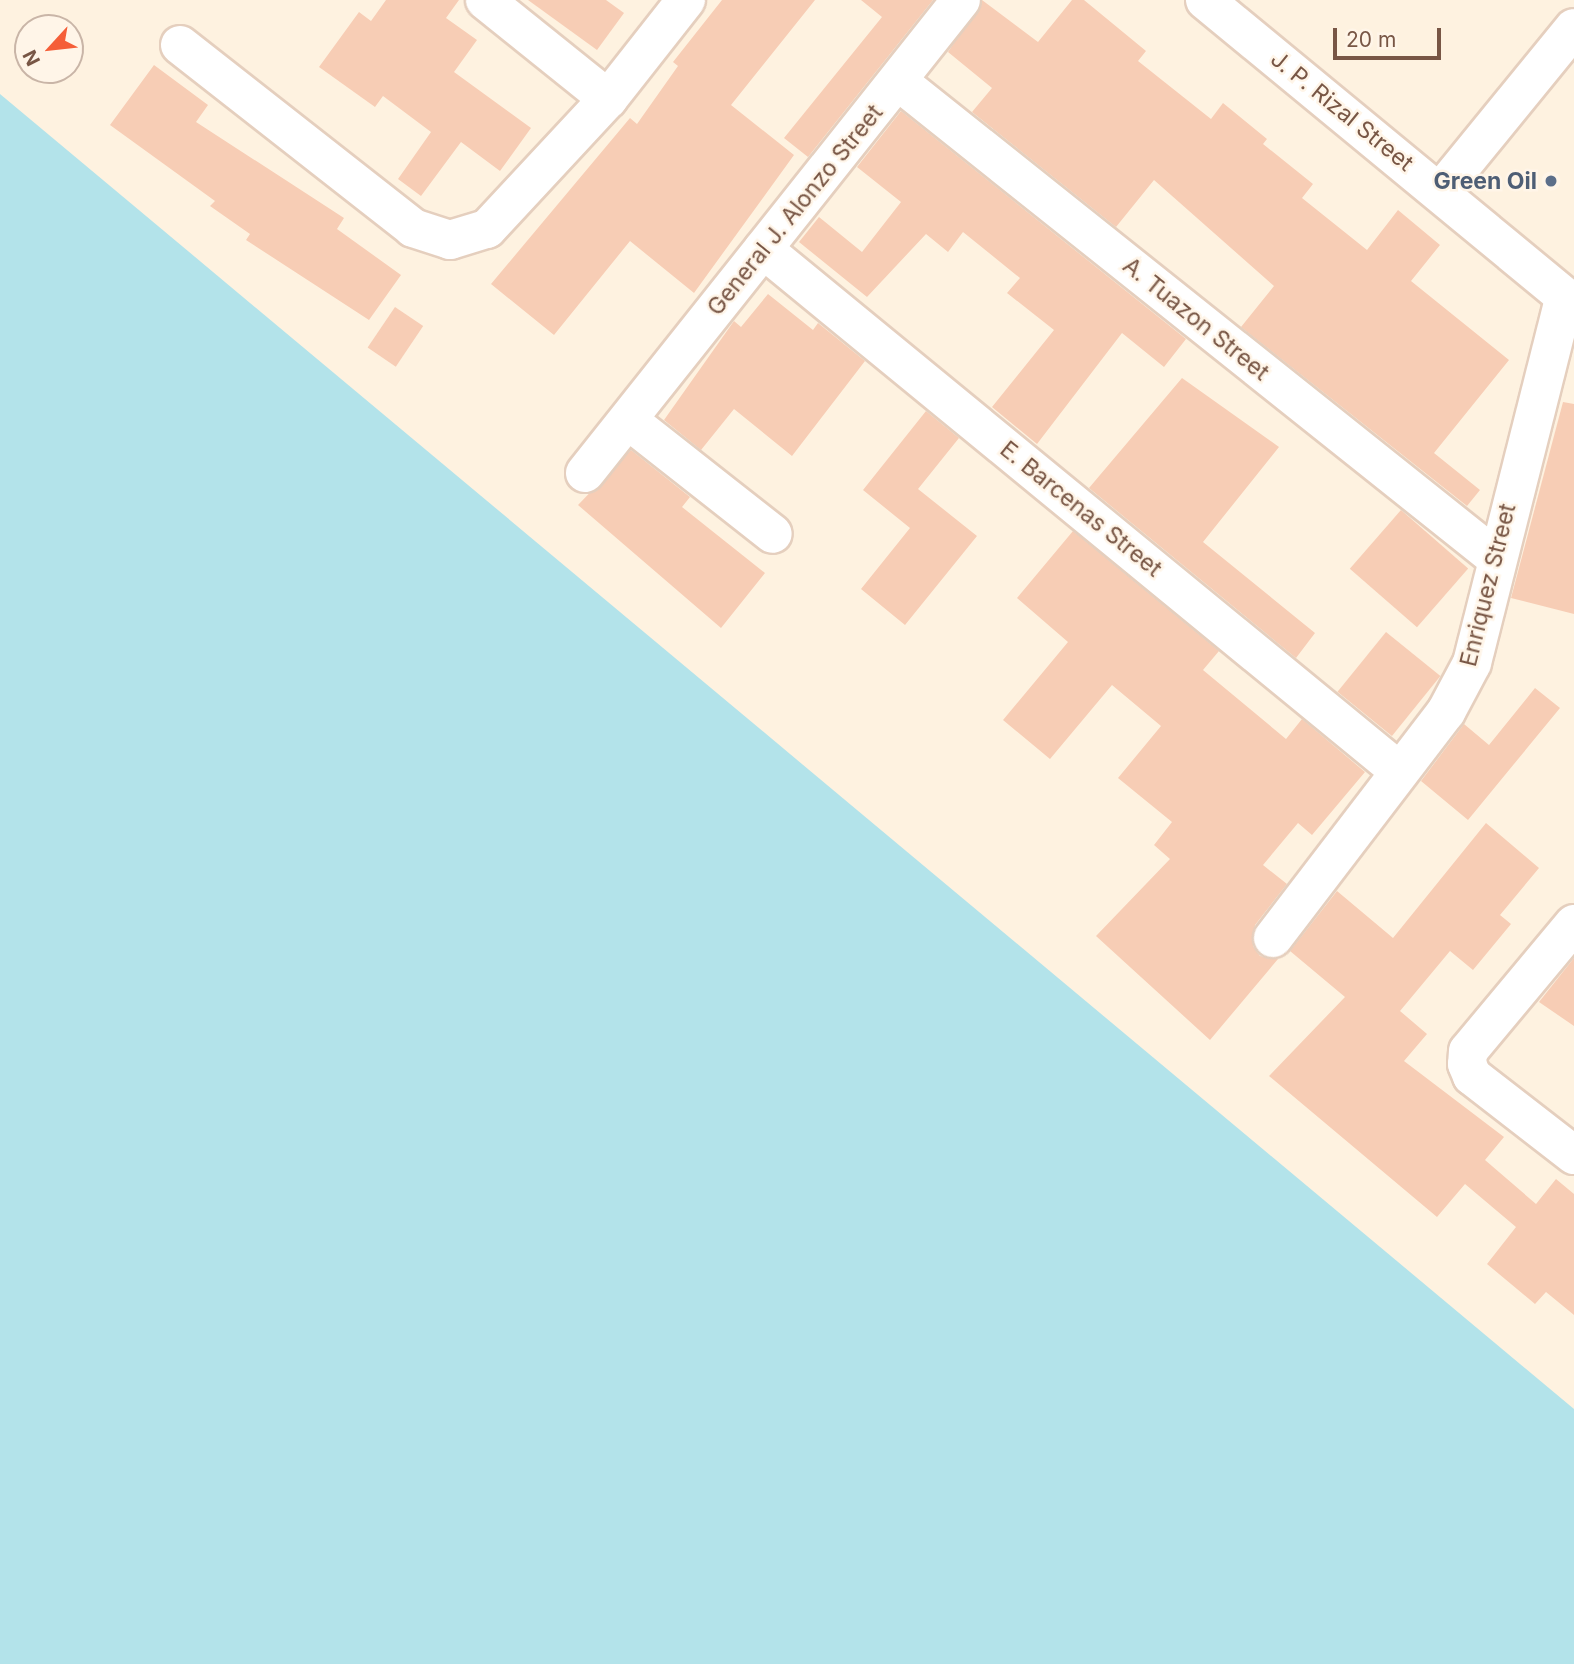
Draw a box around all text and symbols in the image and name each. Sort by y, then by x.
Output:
north arrow [14,14,84,84]
scale bar [1336,14,1444,58]
text: 20 m [1346,27,1396,52]
street label: J. P. Rizal Street [1265,45,1419,177]
text: N [18,46,45,70]
street label: General J. Alonzo Street [702,99,888,321]
place label: Green Oil [1434,167,1537,195]
marker: Green Oil [1543,173,1559,189]
street label: A. Tuazon Street [1117,252,1275,386]
street label: E. Barcenas Street [995,435,1167,583]
street label: Enriquez Street [1454,501,1522,669]

